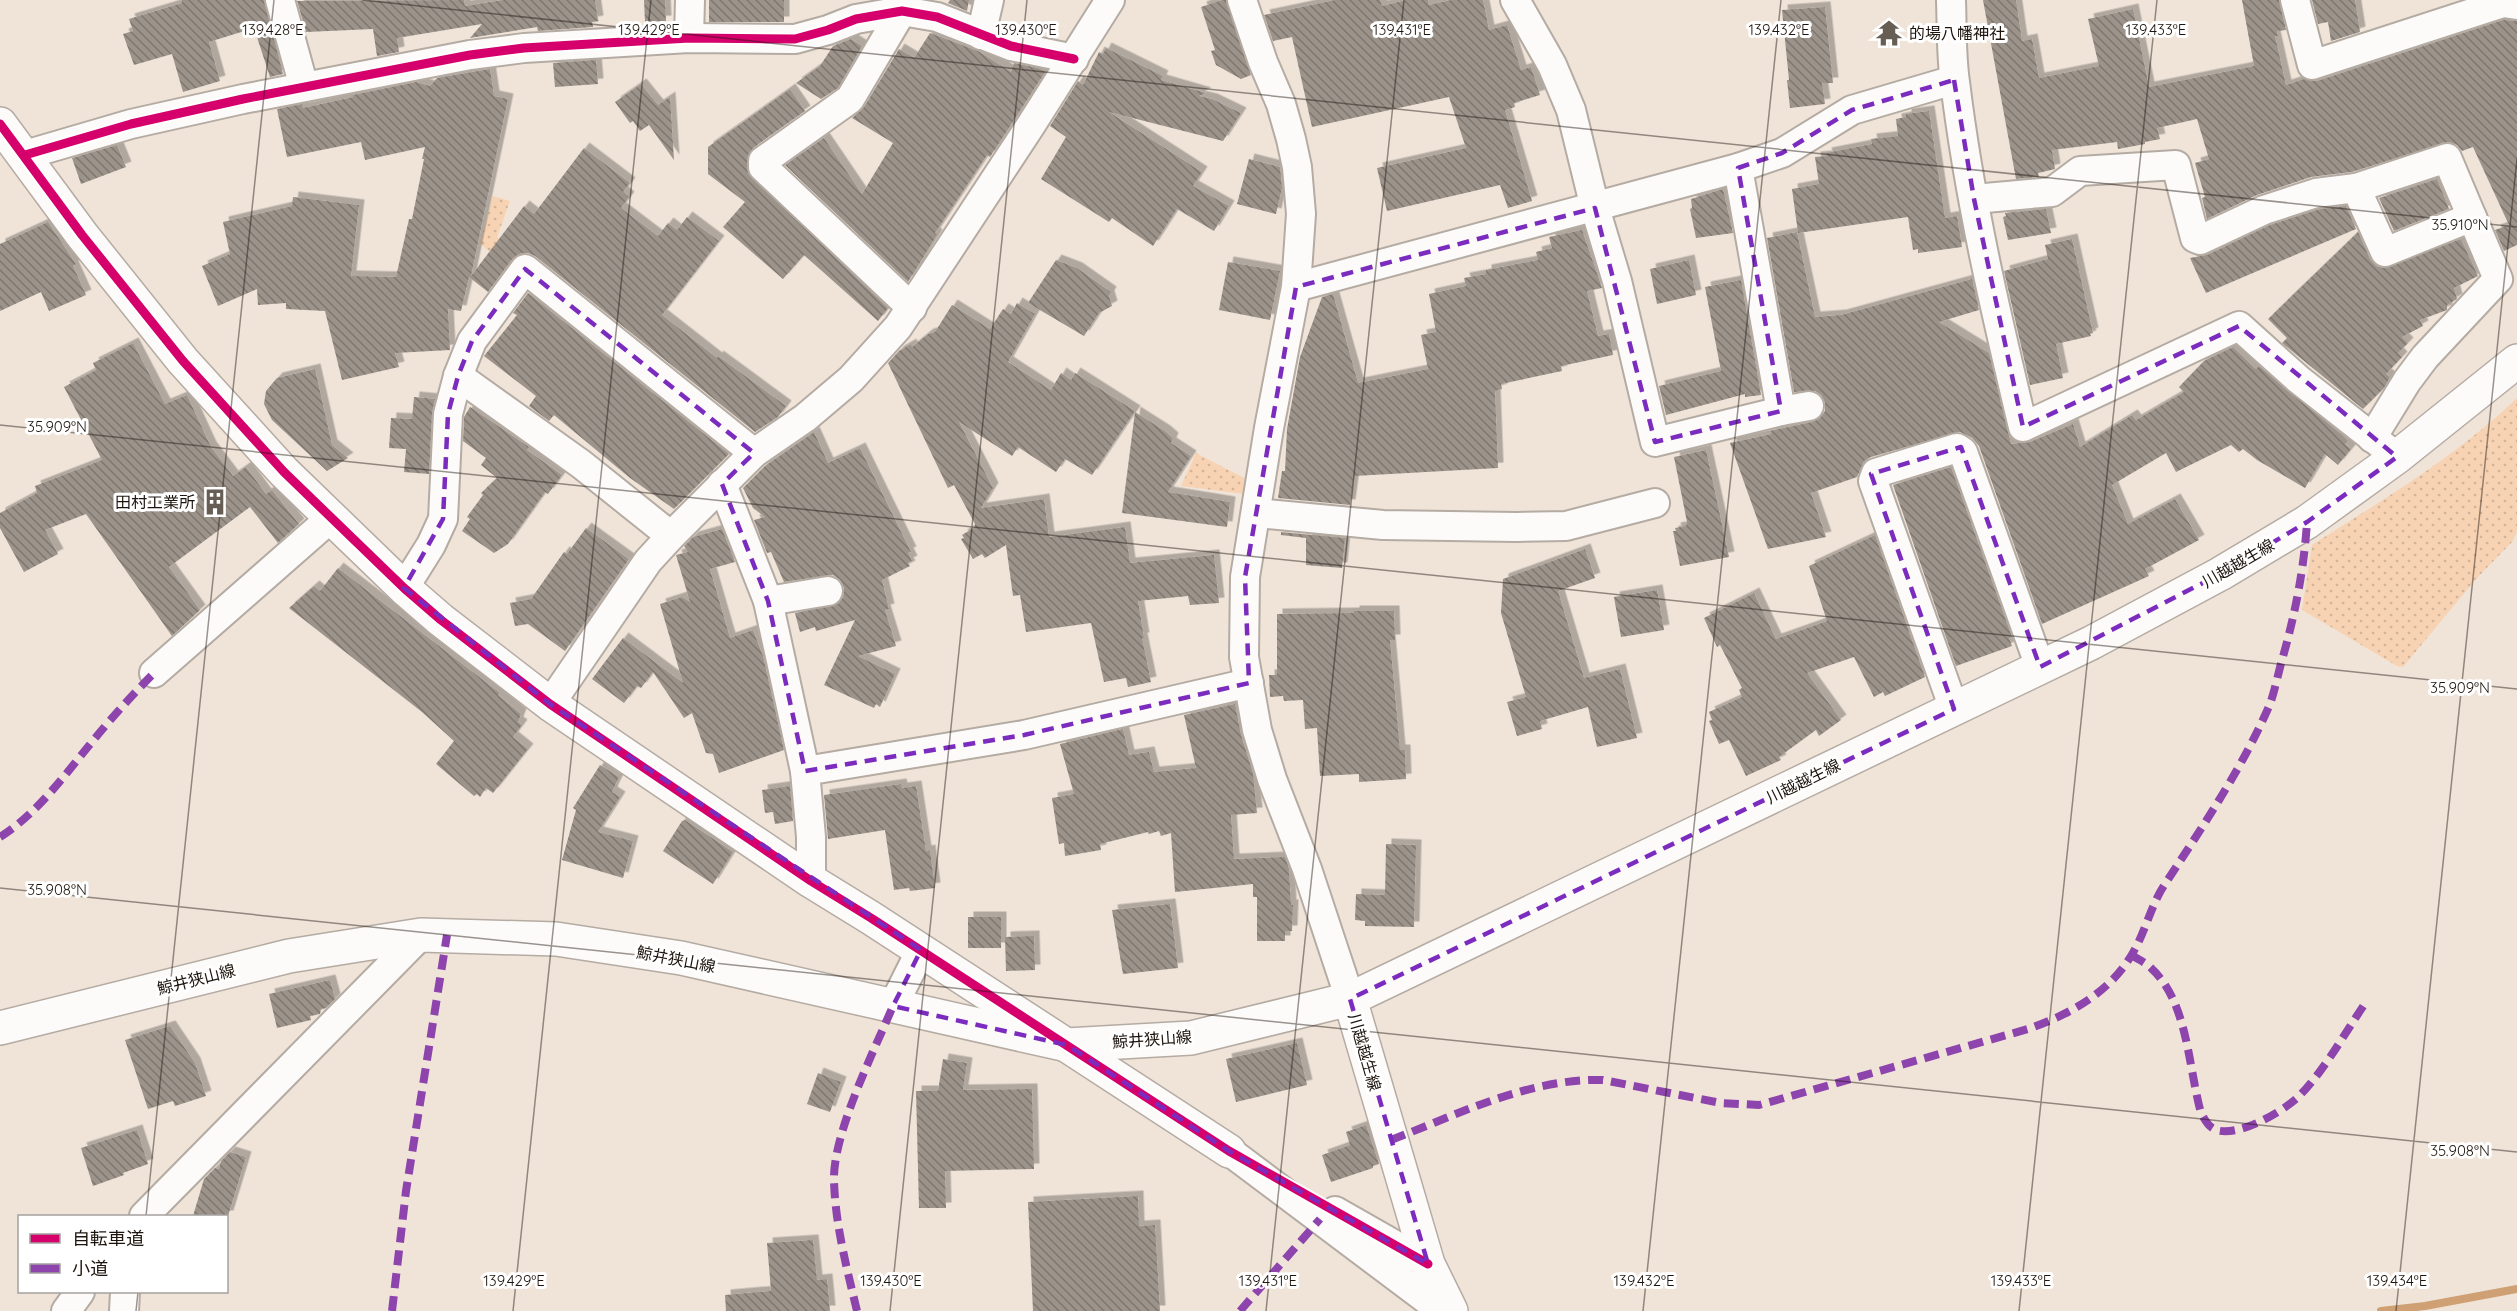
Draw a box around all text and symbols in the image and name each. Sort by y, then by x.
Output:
temple icon: 的場八幡神社 [1874,18,1904,48]
text: 139.428°E [242,20,304,39]
text: 139.429°E [618,20,680,39]
text: 139.430°E [995,20,1057,39]
text: 139.431°E [1373,20,1431,39]
text: 139.432°E [1748,20,1810,39]
text: 139.433°E [2126,20,2186,39]
place label: 的場八幡神社 [1909,23,2005,43]
text: 35.910°N [2431,215,2489,234]
text: 35.909°N [27,417,87,436]
building icon: 田村工業所 [200,487,230,517]
place label: 田村工業所 [115,492,195,512]
street label: 川越越生線 [2198,534,2278,592]
text: 35.909°N [2430,678,2490,697]
street label: 川越越生線 [1763,754,1843,808]
text: 35.908°N [27,880,87,899]
street label: 鯨井狭山線 [635,942,717,976]
street label: 鯨井狭山線 [155,960,237,998]
street label: 川越越生線 [1344,1011,1386,1093]
street label: 鯨井狭山線 [1111,1026,1193,1052]
text: 35.908°N [2430,1141,2490,1160]
legend [18,1215,228,1293]
text: 自転車道 [72,1227,144,1250]
text: 小道 [72,1257,108,1280]
text: 139.429°E [483,1271,545,1290]
text: 139.430°E [860,1271,922,1290]
text: 139.431°E [1239,1271,1297,1290]
text: 139.432°E [1613,1271,1675,1290]
text: 139.433°E [1991,1271,2051,1290]
text: 139.434°E [2367,1271,2427,1290]

